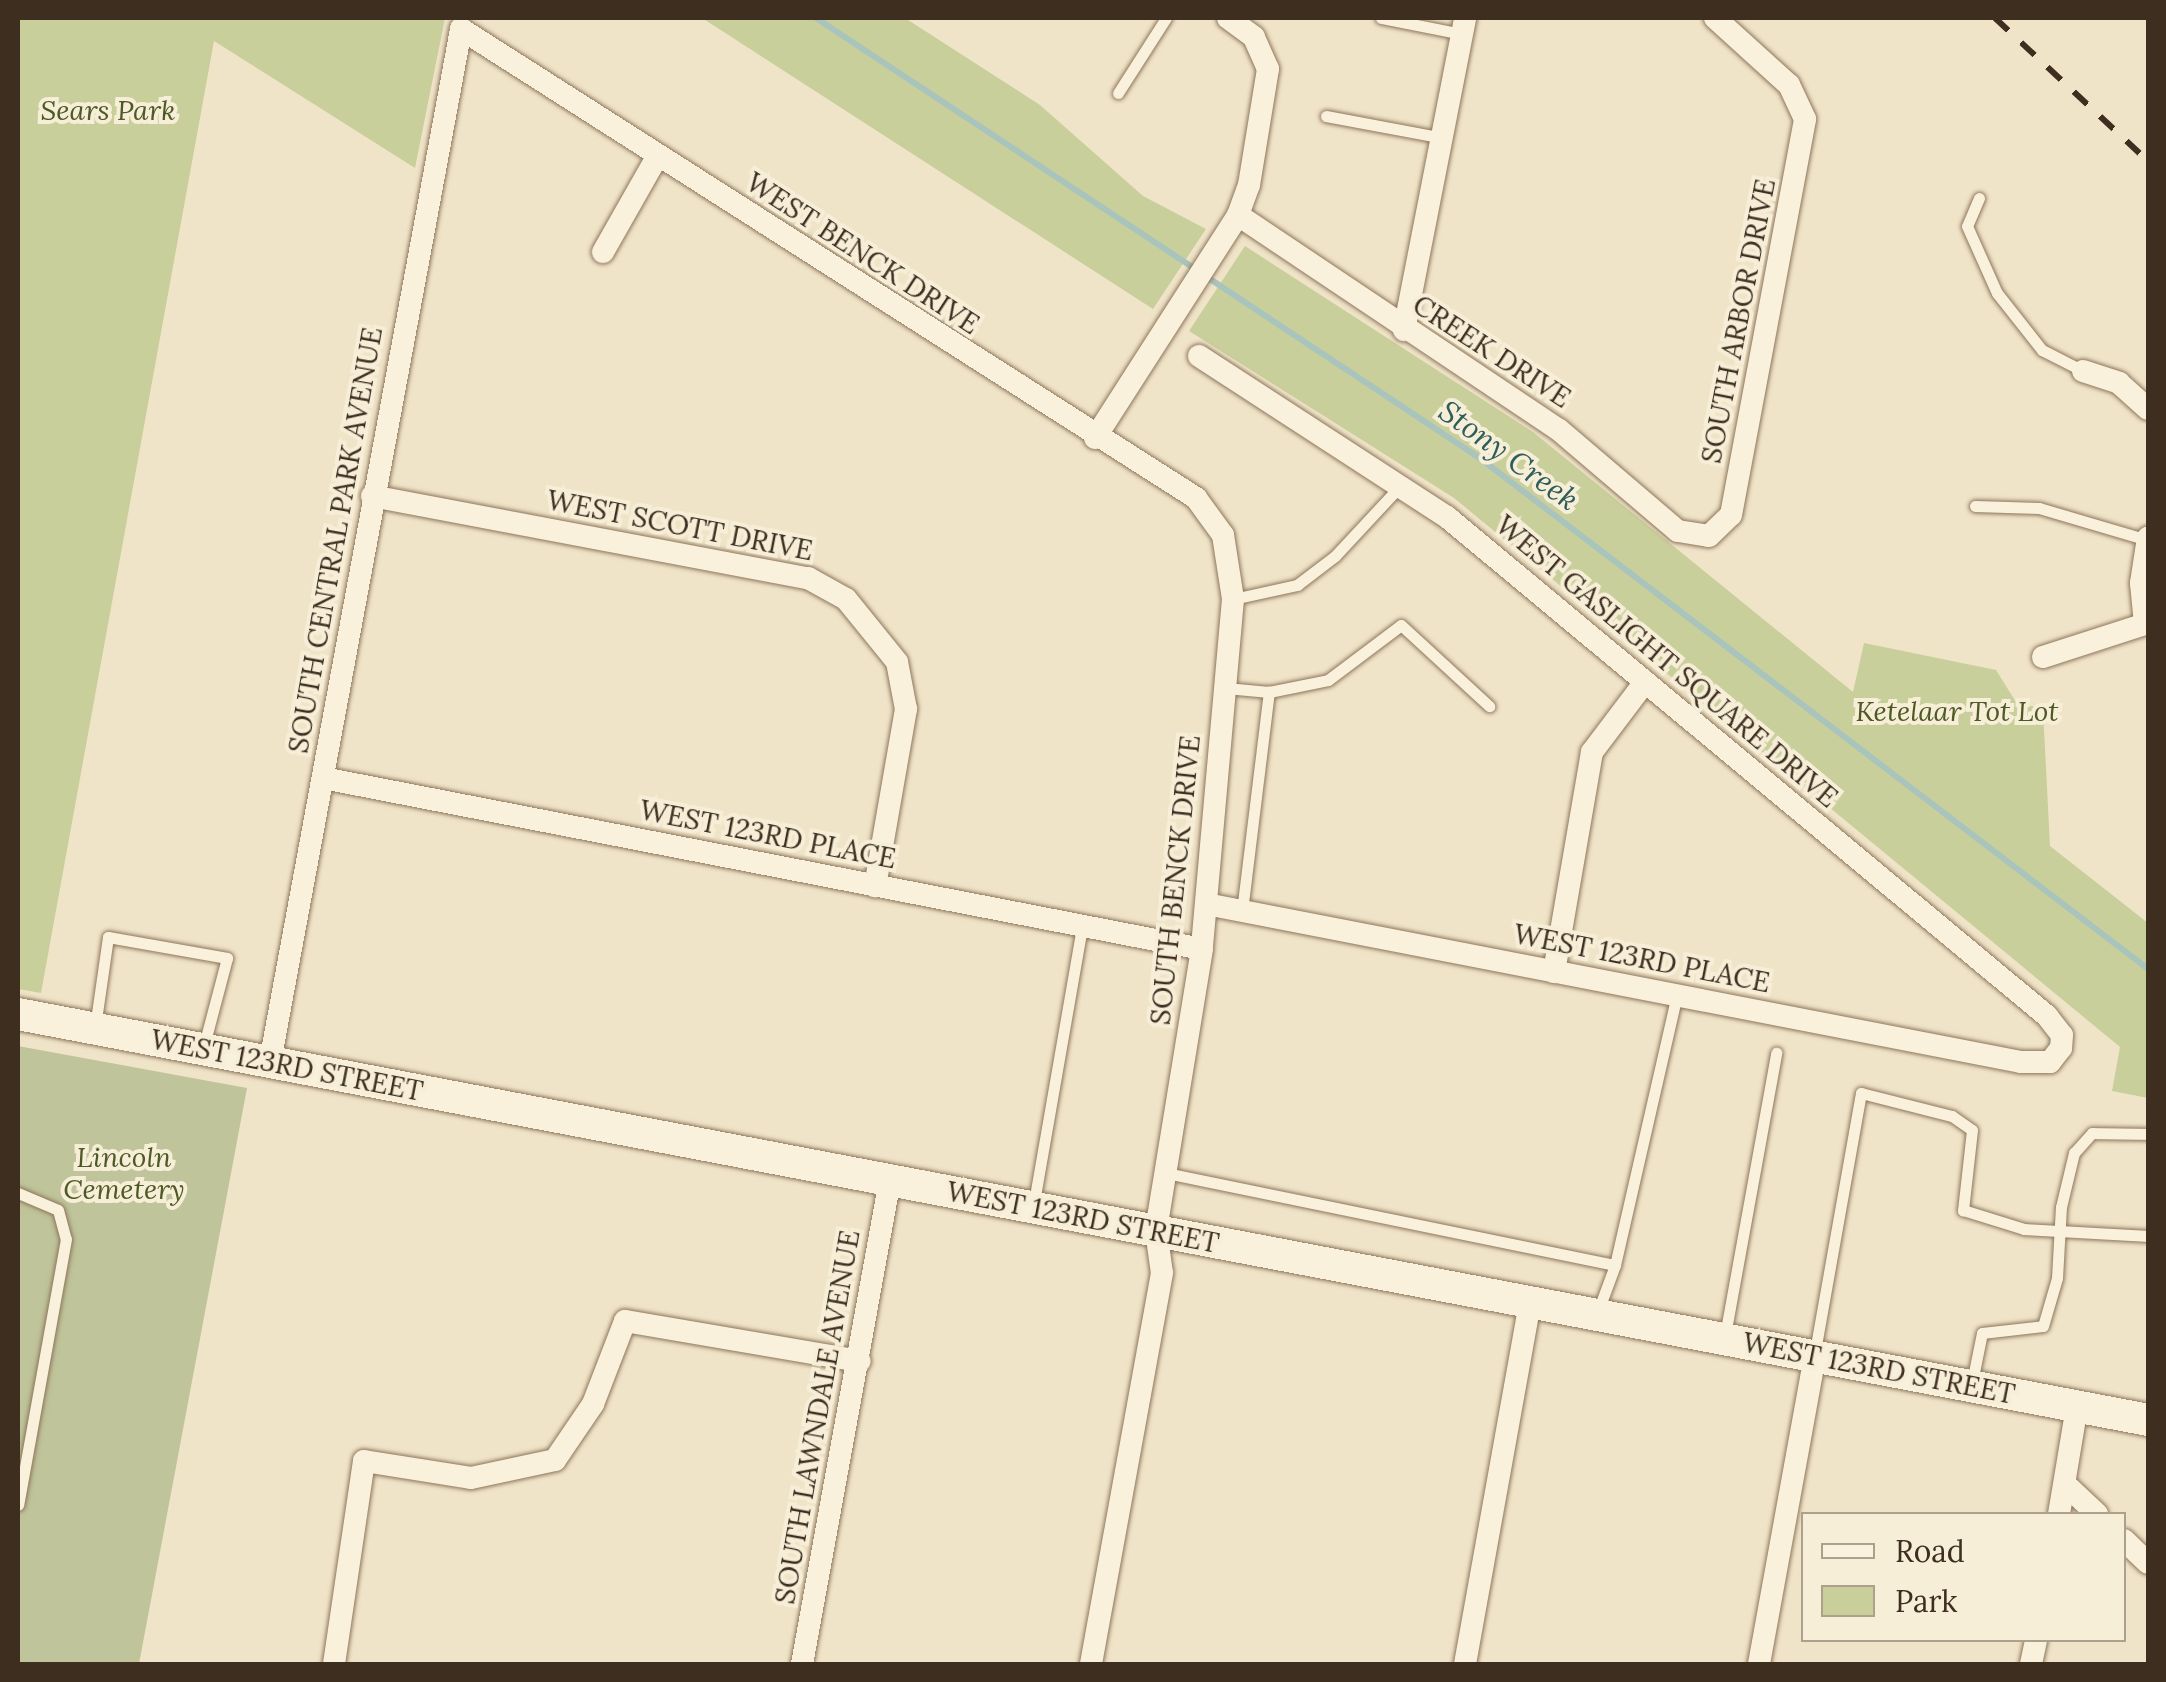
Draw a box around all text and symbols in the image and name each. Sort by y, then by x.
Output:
park label: Sears Park [40,93,176,127]
street label: WEST BENCK DRIVE [740,165,986,341]
street label: SOUTH ARBOR DRIVE [1694,176,1782,466]
street label: CREEK DRIVE [1407,287,1577,415]
street label: SOUTH CENTRAL PARK AVENUE [281,324,389,756]
water label: Stony Creek [1432,392,1586,518]
street label: WEST SCOTT DRIVE [544,483,816,567]
street label: WEST GASLIGHT SQUARE DRIVE [1489,508,1845,814]
park label: Ketelaar Tot Lot [1855,694,2059,728]
street label: SOUTH BENCK DRIVE [1143,733,1207,1027]
street label: WEST 123RD PLACE [637,793,899,875]
street label: WEST 123RD PLACE [1511,917,1773,999]
street label: WEST 123RD STREET [148,1022,426,1108]
park label: Lincoln Cemetery [63,1140,185,1206]
street label: WEST 123RD STREET [944,1174,1222,1260]
street label: SOUTH LAWNDALE AVENUE [768,1227,866,1607]
street label: WEST 123RD STREET [1740,1325,2018,1411]
legend [1801,1512,2126,1642]
text: Road [1895,1532,1965,1570]
text: Park [1895,1582,1957,1620]

